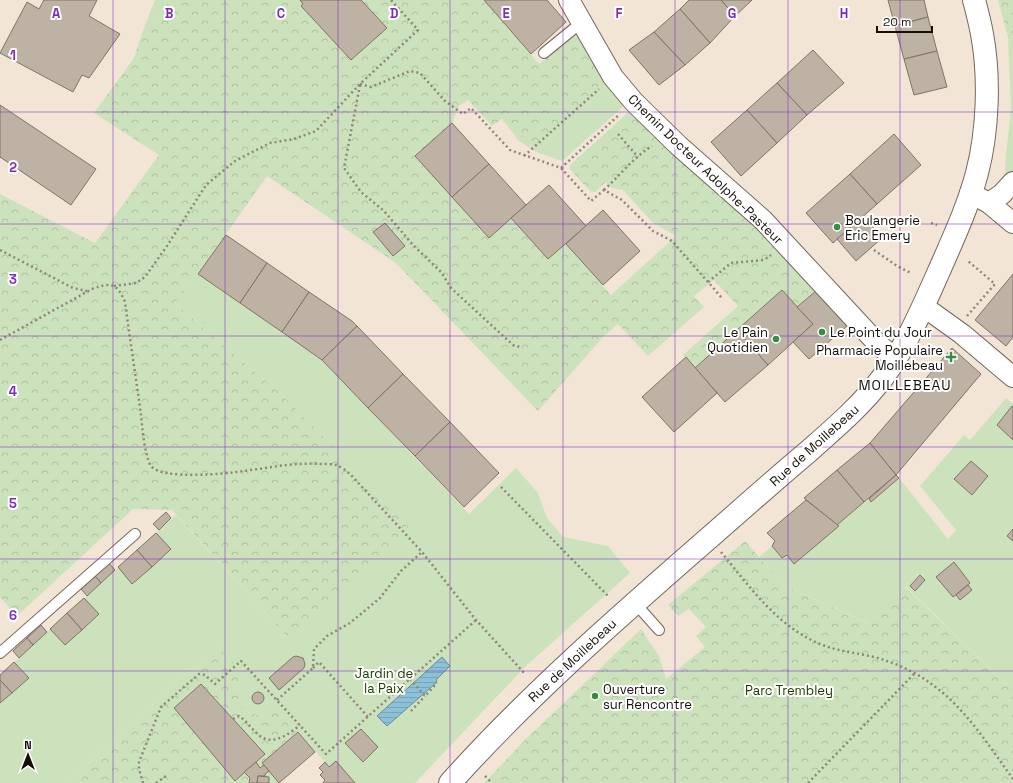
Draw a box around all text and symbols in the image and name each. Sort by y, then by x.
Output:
text: A [52,5,61,22]
text: B [165,5,174,22]
text: C [277,5,285,22]
text: D [390,5,399,22]
text: E [502,5,510,22]
text: F [616,5,623,22]
text: G [728,5,736,22]
text: H [840,5,848,22]
scale bar [877,8,932,34]
text: 20 m [883,14,911,30]
text: 1 [10,47,16,64]
street label: Chemin Docteur Adolphe-Pasteur [625,91,787,248]
text: 2 [9,159,17,176]
place label: Boulangerie Eric Emery [845,212,920,244]
marker: Boulangerie Eric Emery [832,222,842,232]
text: 3 [9,271,17,288]
place label: Le Pain Quotidien [707,324,768,356]
place label: Le Point du Jour [830,324,932,341]
marker: Le Point du Jour [817,327,827,337]
marker: Le Pain Quotidien [771,334,781,344]
place label: Pharmacie Populaire Moillebeau [816,342,943,374]
marker: Pharmacie Populaire Moillebeau [946,352,956,362]
district label: MOILLEBEAU [858,376,952,394]
text: 4 [9,383,17,400]
street label: Rue de Moillebeau [766,401,863,490]
text: 5 [9,495,17,512]
text: 6 [9,607,17,624]
street label: Rue de Moillebeau [525,615,620,706]
park label: Jardin de la Paix [355,665,413,697]
place label: Ouverture sur Rencontre [603,681,692,713]
park label: Parc Trembley [745,682,833,699]
marker: Ouverture sur Rencontre [590,691,600,701]
north arrow [8,735,48,775]
text: N [24,738,32,752]

